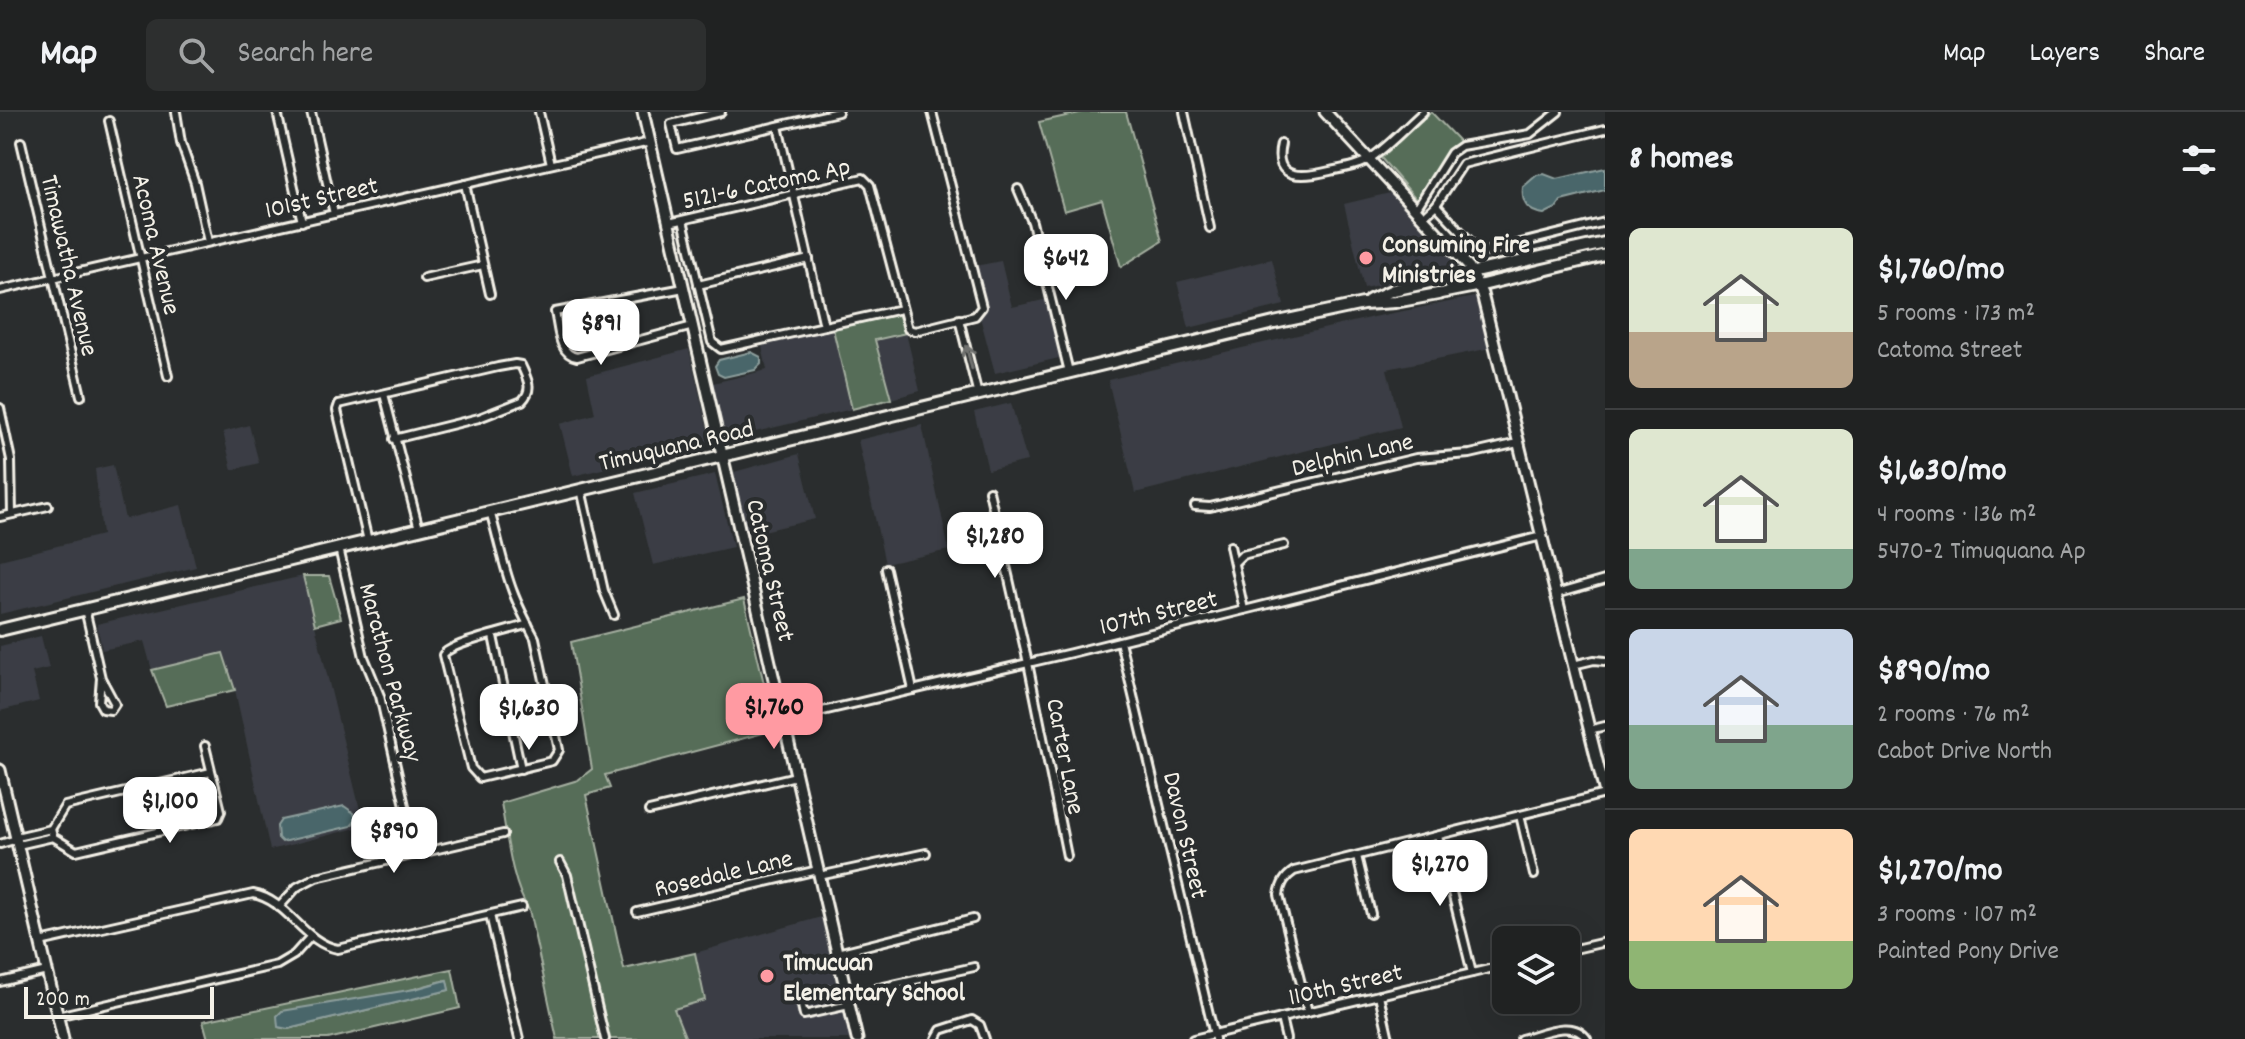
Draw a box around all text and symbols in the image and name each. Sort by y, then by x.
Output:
search box [146,19,706,91]
text: Map [40,28,98,83]
icon: search [174,33,218,77]
text: Search here [238,34,373,77]
text: Map [1943,35,1986,75]
text: Layers [2030,35,2100,75]
text: Share [2144,35,2205,75]
text: 8 homes [1629,136,1734,185]
icon: filters [2177,138,2221,182]
street label: 5121-6 Catoma Ap [679,150,854,221]
street label: 101st Street [261,168,382,230]
street label: Acoma Avenue [120,171,189,319]
street label: Timawatha Avenue [29,172,106,360]
place label: Consuming Fire Ministries [1382,228,1530,295]
pin: $642 [1019,234,1113,302]
text: $642 [1042,241,1090,278]
text: $1,760/mo [1877,247,2005,296]
marker: Consuming Fire Ministries [1357,249,1375,267]
icon: home [1693,260,1789,356]
text: 5 rooms · 173 m² [1877,296,2035,333]
pin: $891 [554,299,648,367]
text: $891 [580,306,622,343]
text: Catoma Street [1877,333,2022,370]
one-way arrow [960,345,975,370]
street label: Timuquana Road [596,412,758,483]
street label: Delphin Lane [1288,424,1417,488]
text: $1,630/mo [1877,448,2007,497]
icon: home [1693,461,1789,557]
street label: Catoma Street [734,496,803,646]
text: 4 rooms · 136 m² [1877,497,2036,534]
pin: $1,280 [930,512,1060,580]
text: $1,280 [965,519,1025,556]
text: 5470-2 Timuquana Ap [1877,534,2086,571]
street label: Marathon Parkway [347,579,430,767]
street label: 107th Street [1096,582,1222,647]
text: $890/mo [1877,648,1990,697]
icon: home [1693,661,1789,757]
pin: $1,760 [709,683,839,751]
pin: $1,630 [464,684,594,752]
text: $1,760 [744,690,804,727]
text: $1,630 [498,691,560,728]
street label: Carter Lane [1034,695,1093,818]
text: 2 rooms · 76 m² [1877,697,2030,734]
text: Cabot Drive North [1877,734,2052,771]
street label: Davon Street [1151,769,1216,903]
pin: $1,100 [105,777,235,845]
text: $1,100 [141,784,199,821]
pin: $890 [347,807,441,875]
text: $890 [369,814,419,851]
pin: $1,270 [1375,840,1505,908]
street label: Rosedale Lane [651,842,797,909]
text: $1,270 [1410,847,1470,884]
text: $1,270/mo [1877,848,2003,897]
icon: home [1693,861,1789,957]
text: 3 rooms · 107 m² [1877,897,2037,934]
map controls [1492,926,1580,1014]
button: layers [1492,926,1580,1014]
text: Painted Pony Drive [1877,934,2059,971]
place label: Timucuan Elementary School [783,946,966,1013]
street label: 110th Street [1285,955,1407,1018]
marker: Timucuan Elementary School [758,967,776,985]
scale bar [24,983,214,1019]
text: 200 m [36,985,90,1016]

